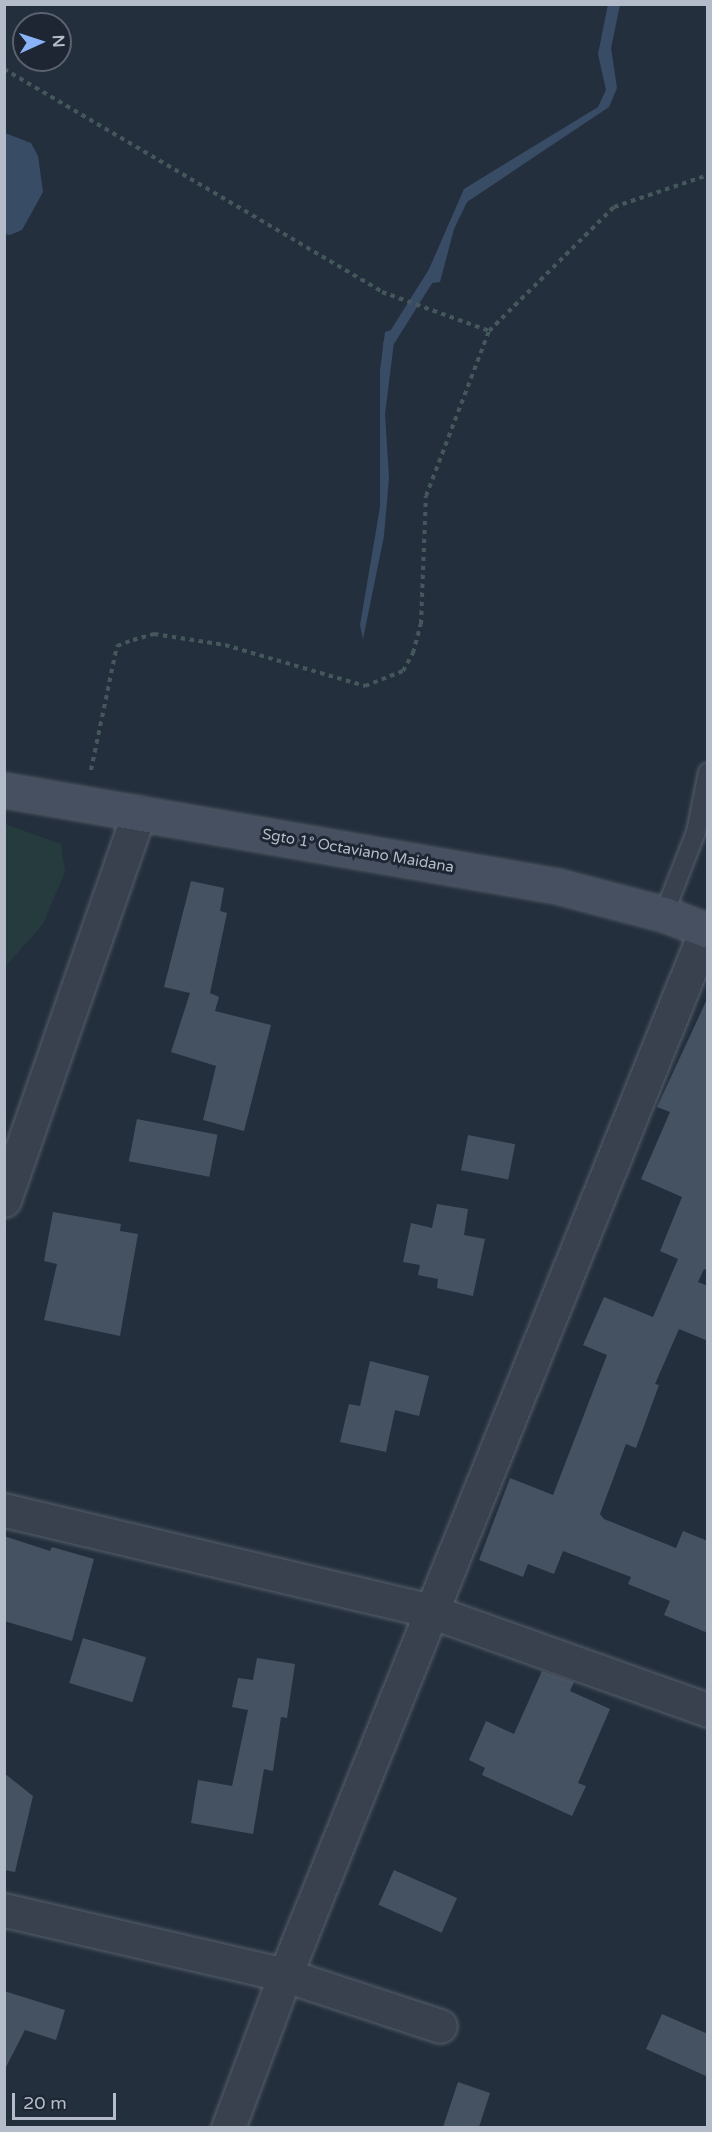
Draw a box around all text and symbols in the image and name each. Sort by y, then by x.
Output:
north arrow [12,12,72,72]
text: N [48,34,68,48]
street label: Sgto 1° Octaviano Maidana [261,825,455,877]
scale bar [15,2081,118,2119]
text: 20 m [23,2092,67,2114]

